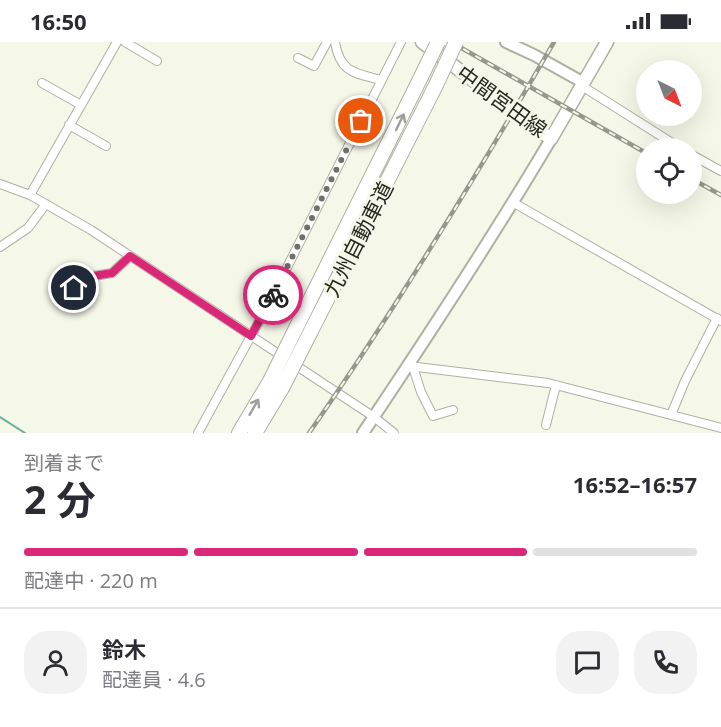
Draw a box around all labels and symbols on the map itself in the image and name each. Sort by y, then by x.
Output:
street label: 中間宮田線 [451,59,553,143]
north arrow [636,60,702,126]
pin [335,95,386,146]
one-way arrow [394,113,406,131]
street label: 九州自動車道 [317,177,399,301]
pin [48,262,99,313]
courier [243,265,303,325]
one-way arrow [248,399,260,416]

